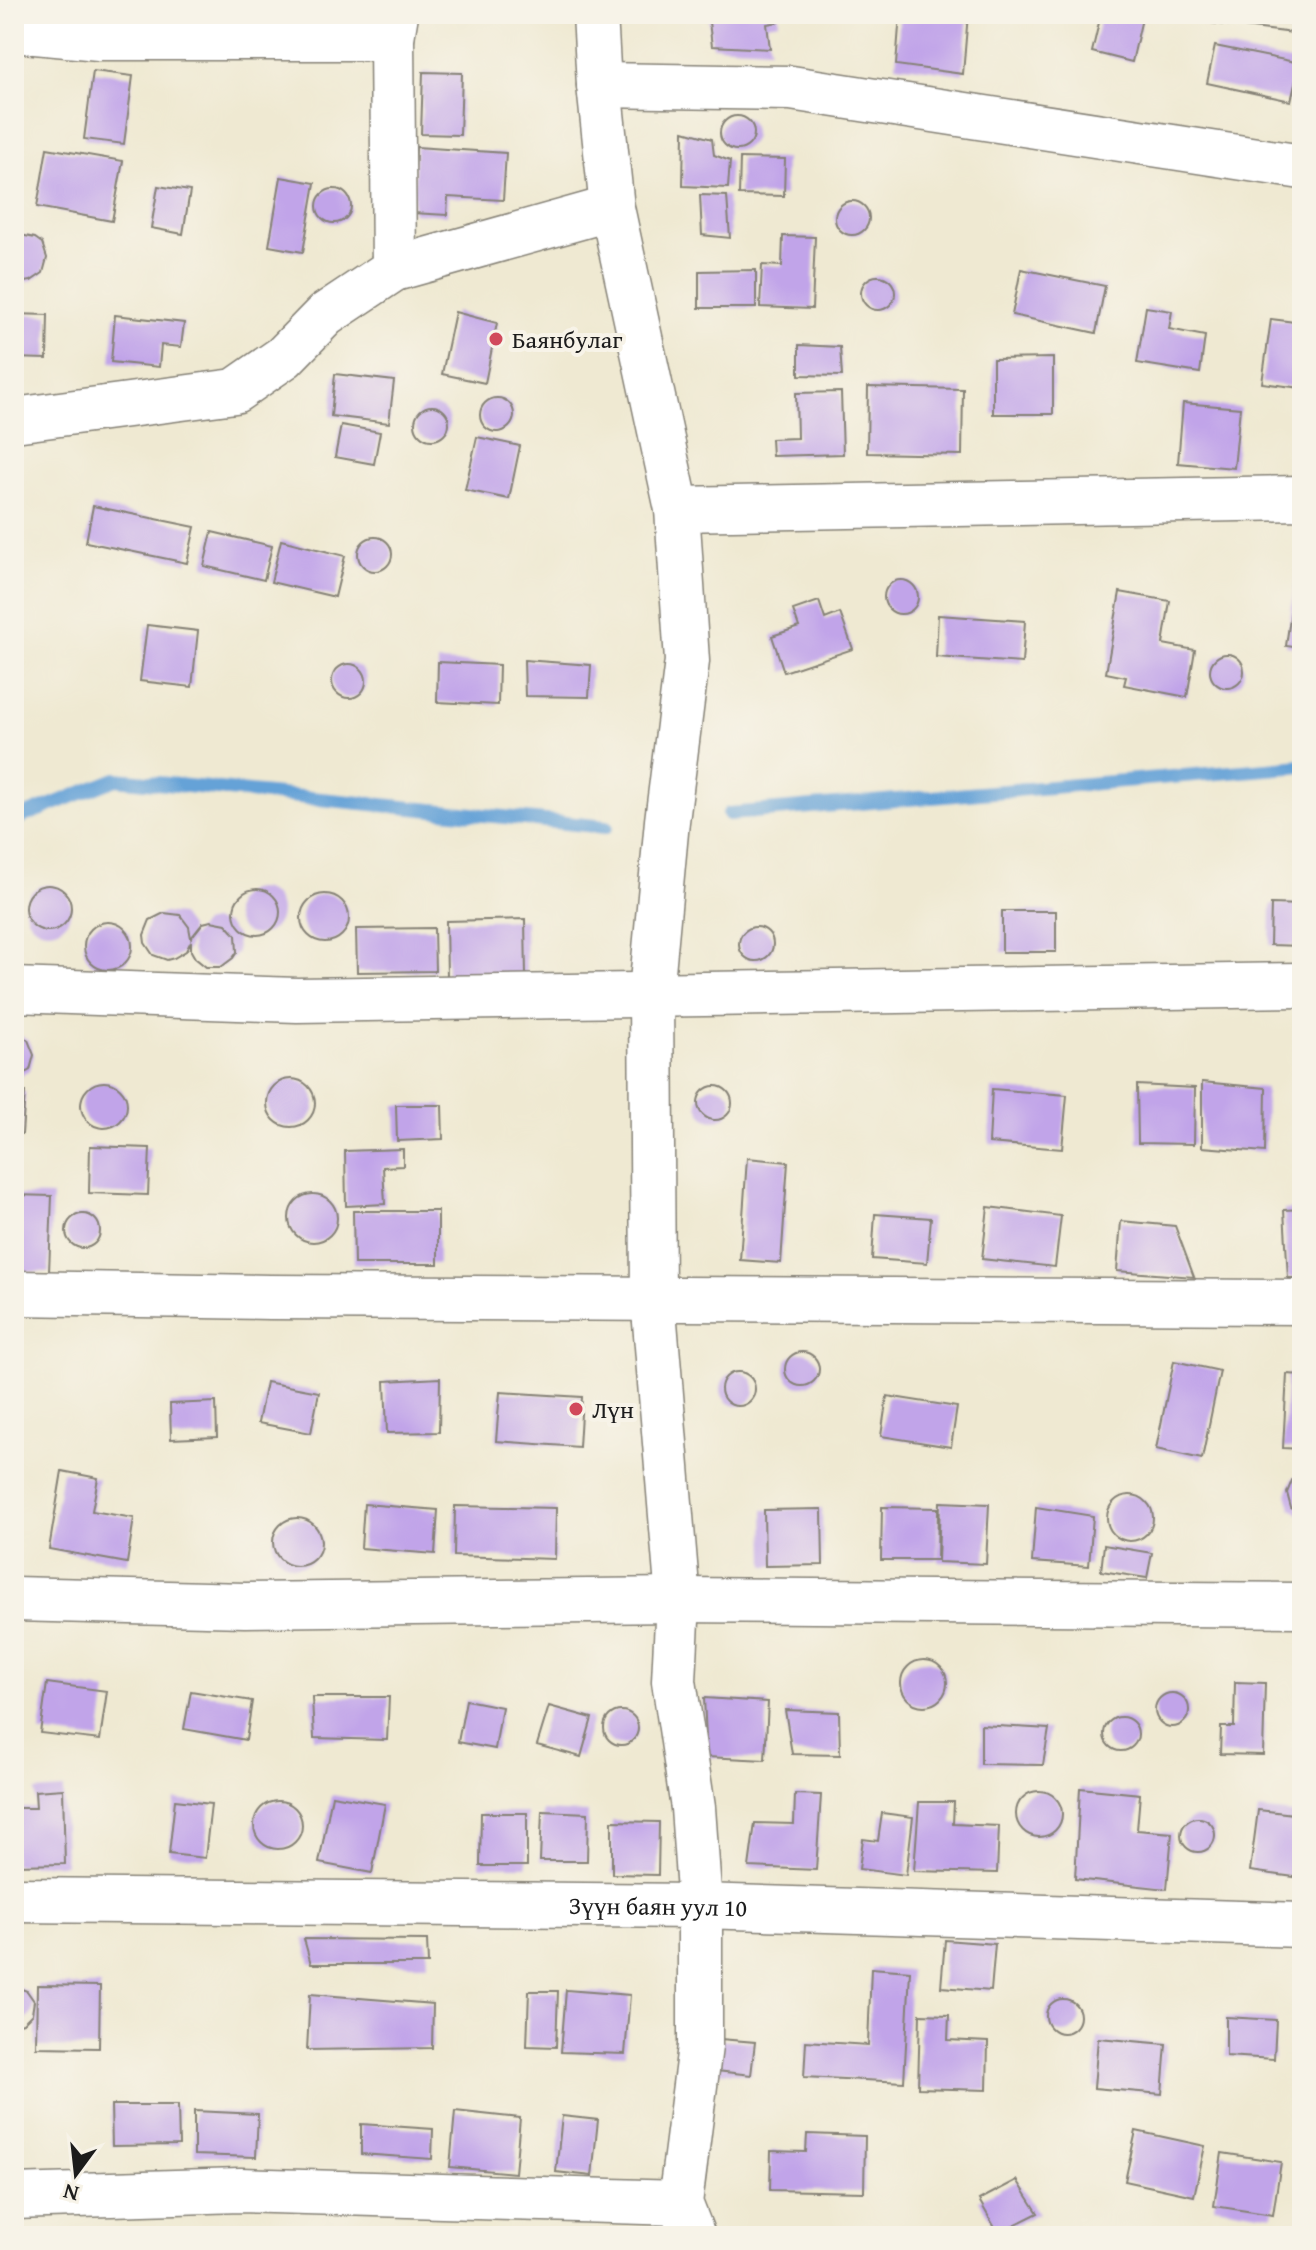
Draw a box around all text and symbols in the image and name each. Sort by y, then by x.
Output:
place label: Баянбулаг [512,322,622,357]
marker: Баянбулаг [487,330,505,348]
place label: Лүн [592,1392,634,1427]
marker: Лүн [567,1400,585,1418]
street label: Зүүн баян уул 10 [569,1887,748,1925]
north arrow [36,2134,116,2214]
text: N [59,2176,82,2211]

